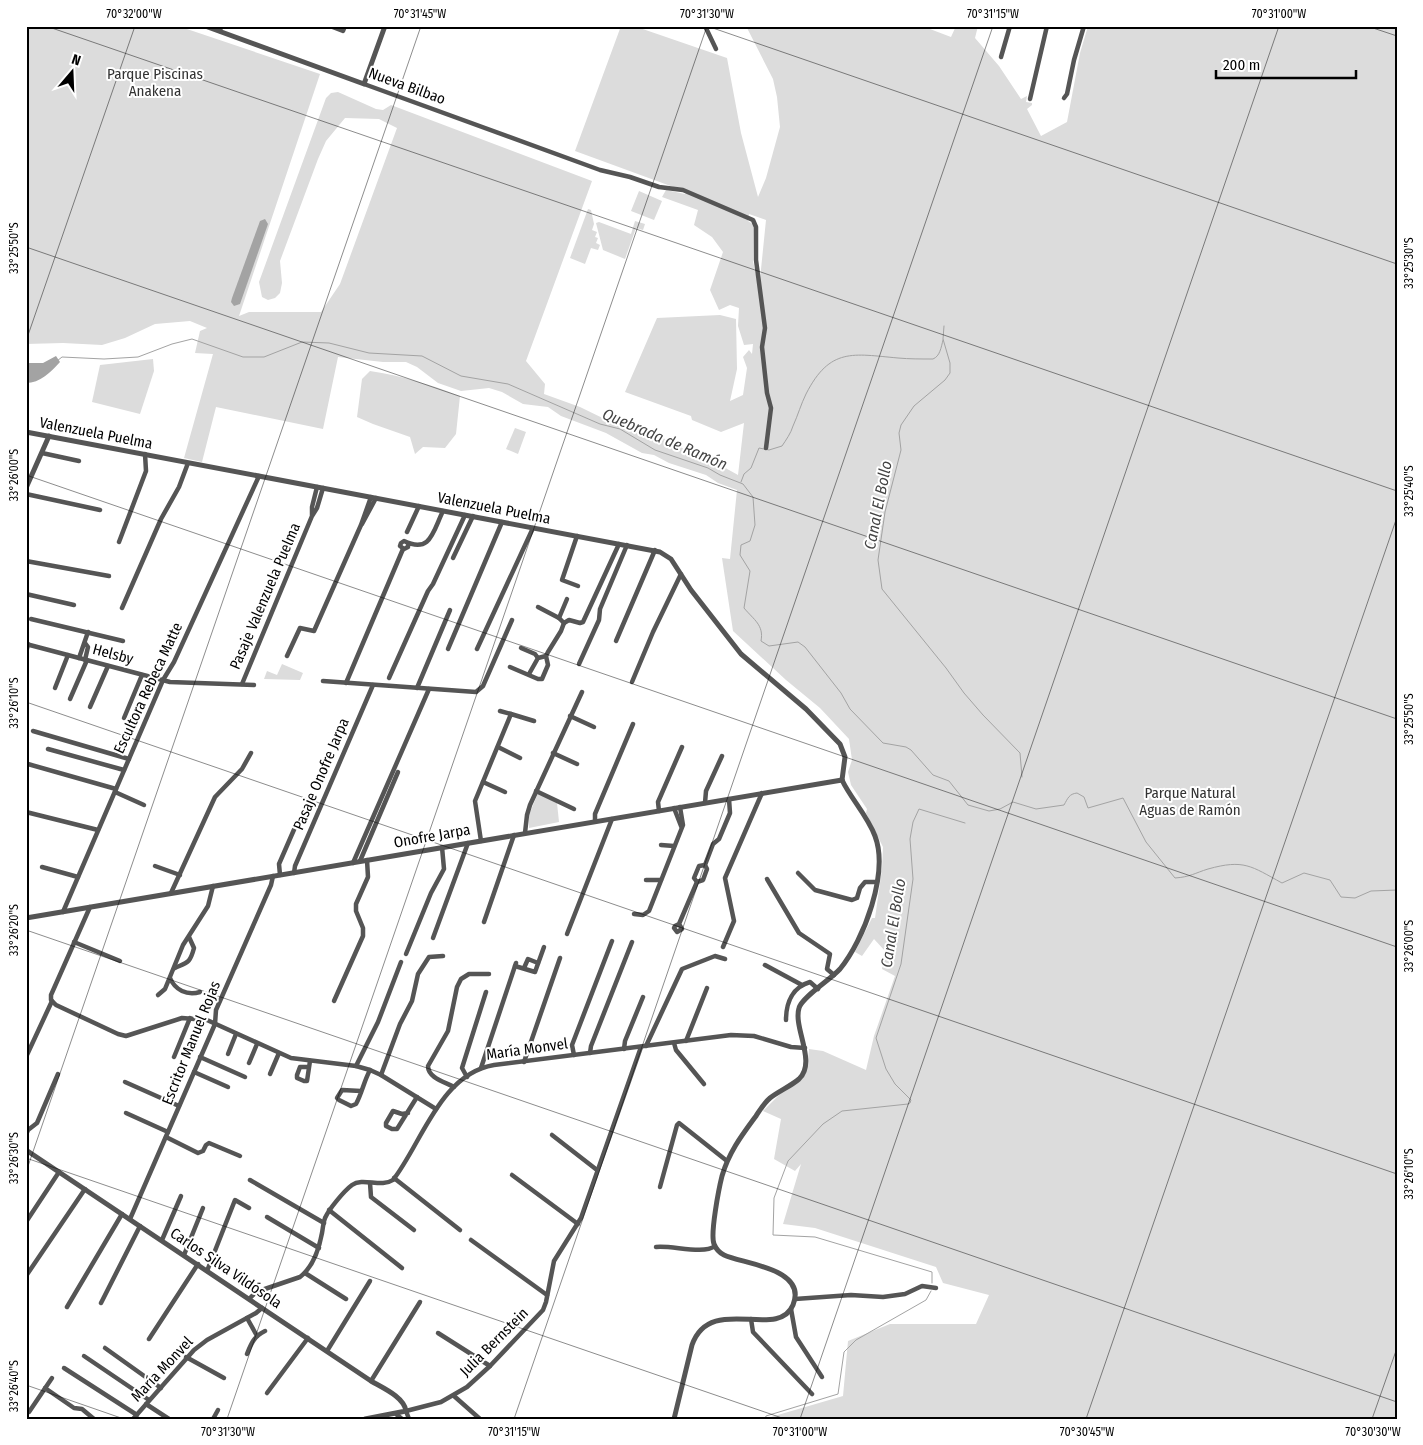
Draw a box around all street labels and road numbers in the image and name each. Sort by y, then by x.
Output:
street label: Nueva Bilbao [366,64,448,108]
street label: Valenzuela Puelma [38,413,154,453]
street label: Valenzuela Puelma [436,488,552,528]
street label: Pasaje Valenzuela Puelma [226,520,304,672]
street label: Escultora Rebeca Matte [110,620,186,756]
street label: Helsby [91,640,136,668]
street label: Pasaje Onofre Jarpa [289,715,353,833]
street label: Onofre Jarpa [392,820,472,852]
street label: Escritor Manuel Rojas [158,978,224,1108]
street label: María Monvel [485,1034,569,1064]
street label: Carlos Silva Vildósola [167,1224,285,1312]
street label: Julia Bernstein [456,1304,532,1380]
street label: María Monvel [127,1333,197,1405]

